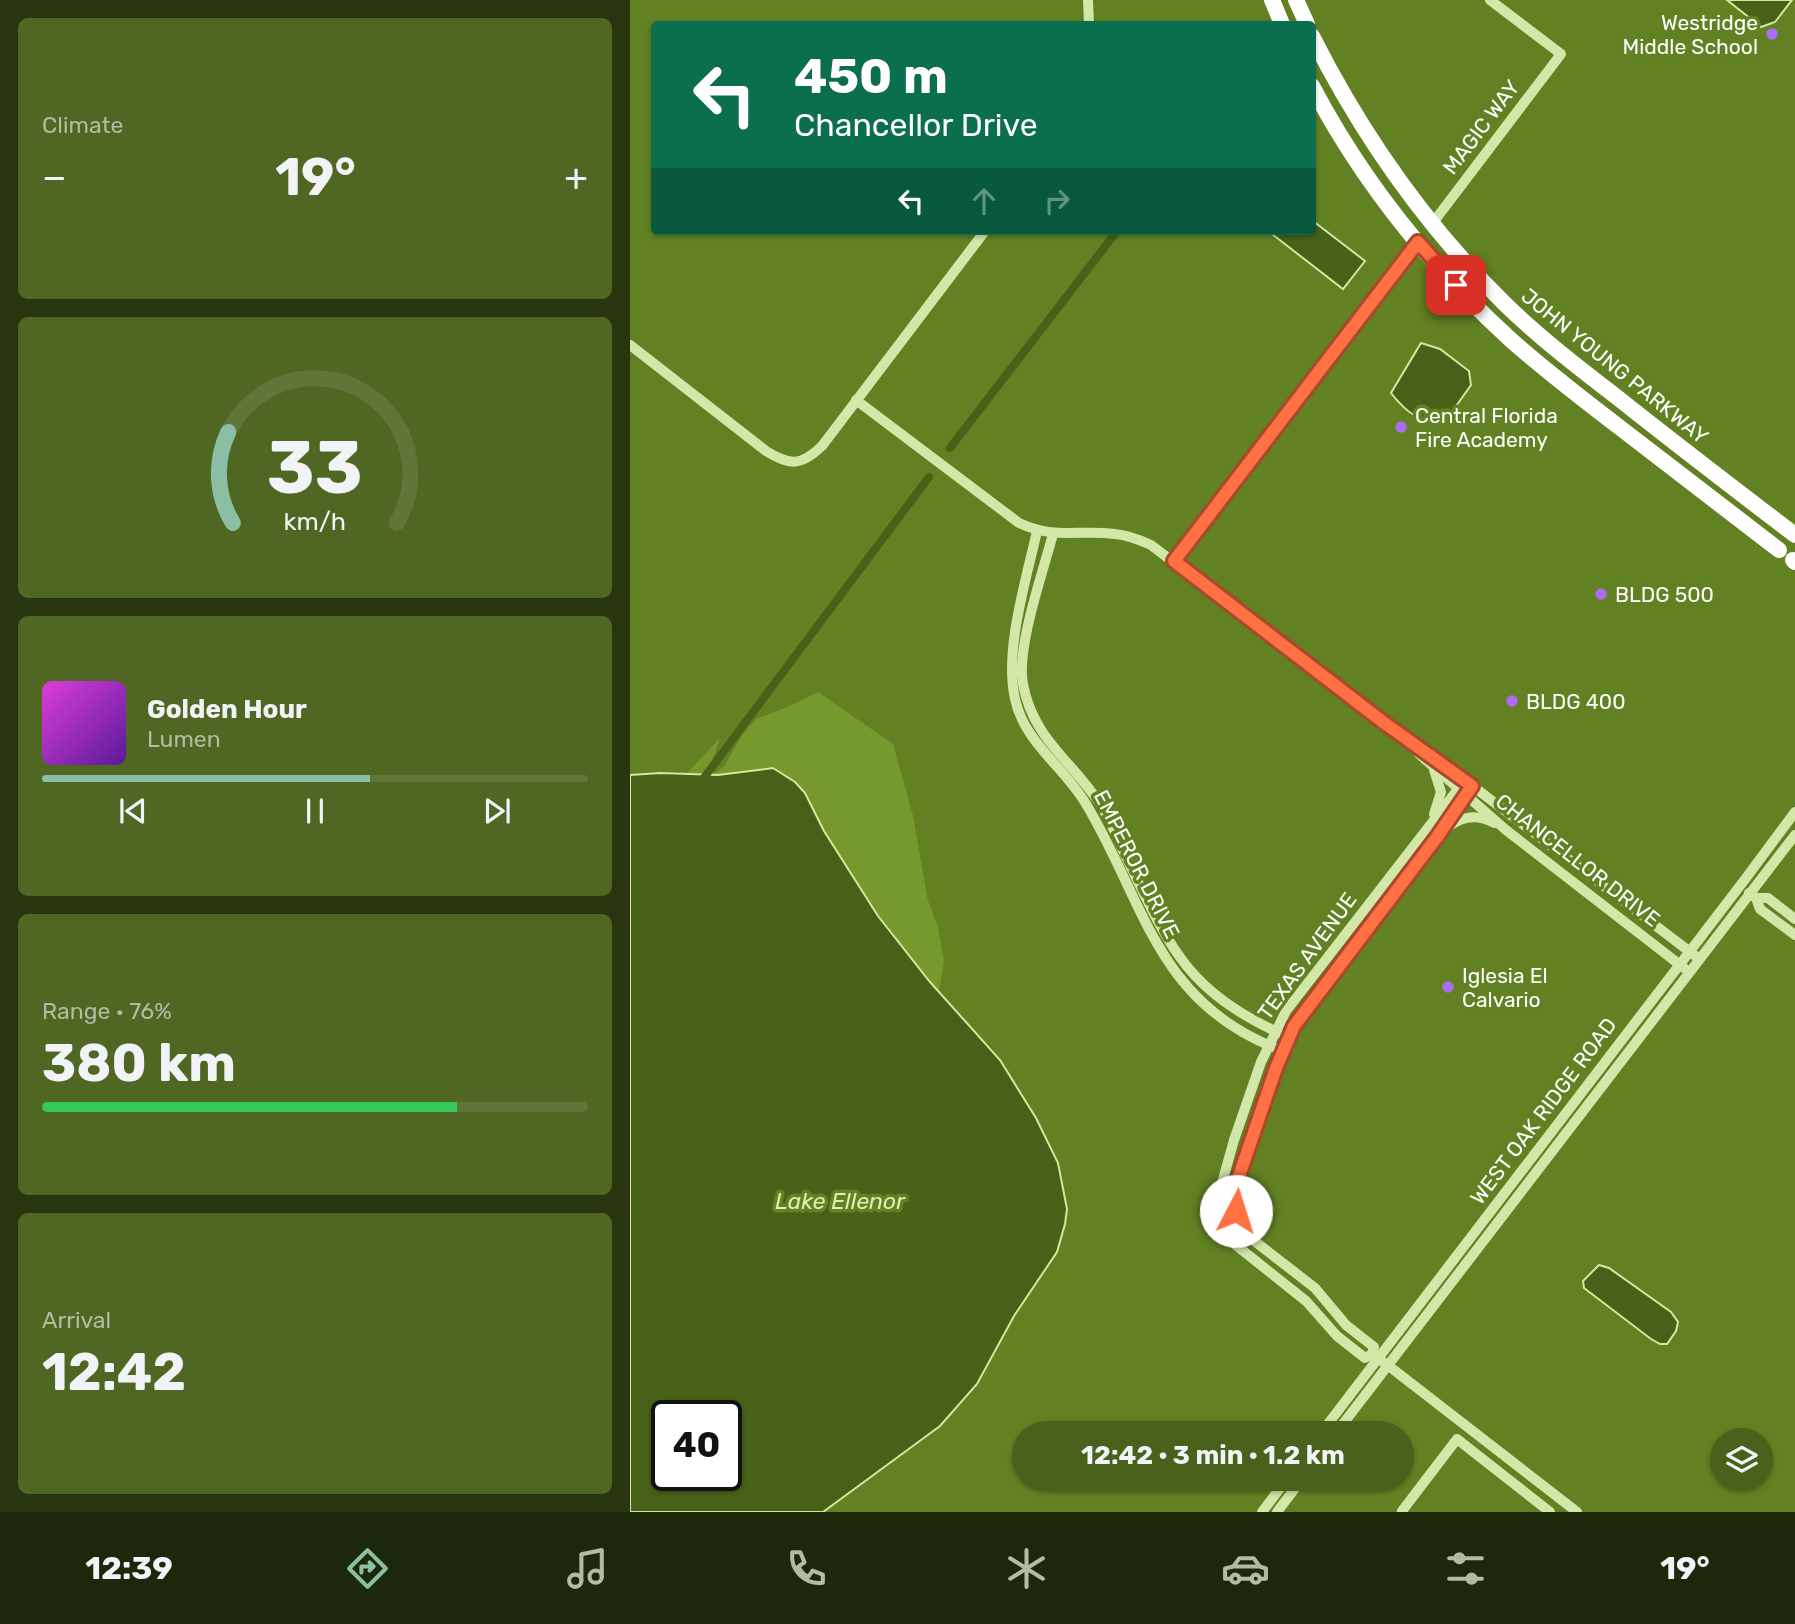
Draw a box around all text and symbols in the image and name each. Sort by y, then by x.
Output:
place label: Westridge Middle School [1623,10,1758,59]
marker: Westridge Middle School [1764,26,1780,42]
text: 450 m [794,47,948,105]
icon: left [679,49,770,140]
street label: MAGIC WAY [1437,75,1525,179]
text: Chancellor Drive [794,106,1038,144]
text: Climate [42,111,123,139]
text: 19° [275,146,356,208]
text: − [42,154,67,200]
text: + [564,154,588,200]
icon: left [892,182,930,220]
icon: ahead [965,182,1003,220]
icon: right [1038,182,1076,220]
pin [1426,255,1486,315]
icon: arrive [1437,266,1475,304]
street label: JOHN YOUNG PARKWAY [1517,283,1713,449]
place label: Central Florida Fire Academy [1415,403,1558,452]
marker: Central Florida Fire Academy [1393,419,1409,435]
text: 33 [267,426,363,512]
text: km/h [284,507,346,536]
place label: BLDG 500 [1615,582,1714,607]
marker: BLDG 500 [1593,586,1609,602]
place label: BLDG 400 [1526,689,1625,714]
marker: BLDG 400 [1504,693,1520,709]
text: Golden Hour [147,694,307,725]
text: Lumen [147,725,221,753]
street label: EMPEROR DRIVE [1089,786,1185,942]
street label: CHANCELLOR DRIVE [1491,788,1665,932]
icon: previous [114,792,152,830]
icon: pause [296,792,334,830]
icon: next [478,792,516,830]
street label: TEXAS AVENUE [1252,887,1362,1025]
place label: Iglesia El Calvario [1462,963,1548,1012]
marker: Iglesia El Calvario [1440,979,1456,995]
text: Range · 76% [42,997,172,1025]
street label: WEST OAK RIDGE ROAD [1465,1013,1621,1209]
text: 380 km [42,1032,236,1094]
position arrow [1199,1174,1273,1248]
water label: Lake Ellenor [775,1187,906,1215]
text: Arrival [42,1306,111,1334]
text: 12:42 [42,1341,186,1403]
speed limit sign: 40 [651,1400,742,1491]
map controls [1710,1428,1773,1491]
button: layers [1710,1428,1773,1491]
text: 12:42 · 3 min · 1.2 km [1081,1440,1345,1471]
icon: directions [343,1544,392,1593]
icon: music [563,1544,612,1593]
icon: phone [782,1544,831,1593]
icon: climate [1002,1544,1051,1593]
icon: car [1221,1544,1270,1593]
icon: filters [1441,1544,1490,1593]
text: 12:39 [85,1549,173,1587]
text: 19° [1660,1549,1710,1587]

